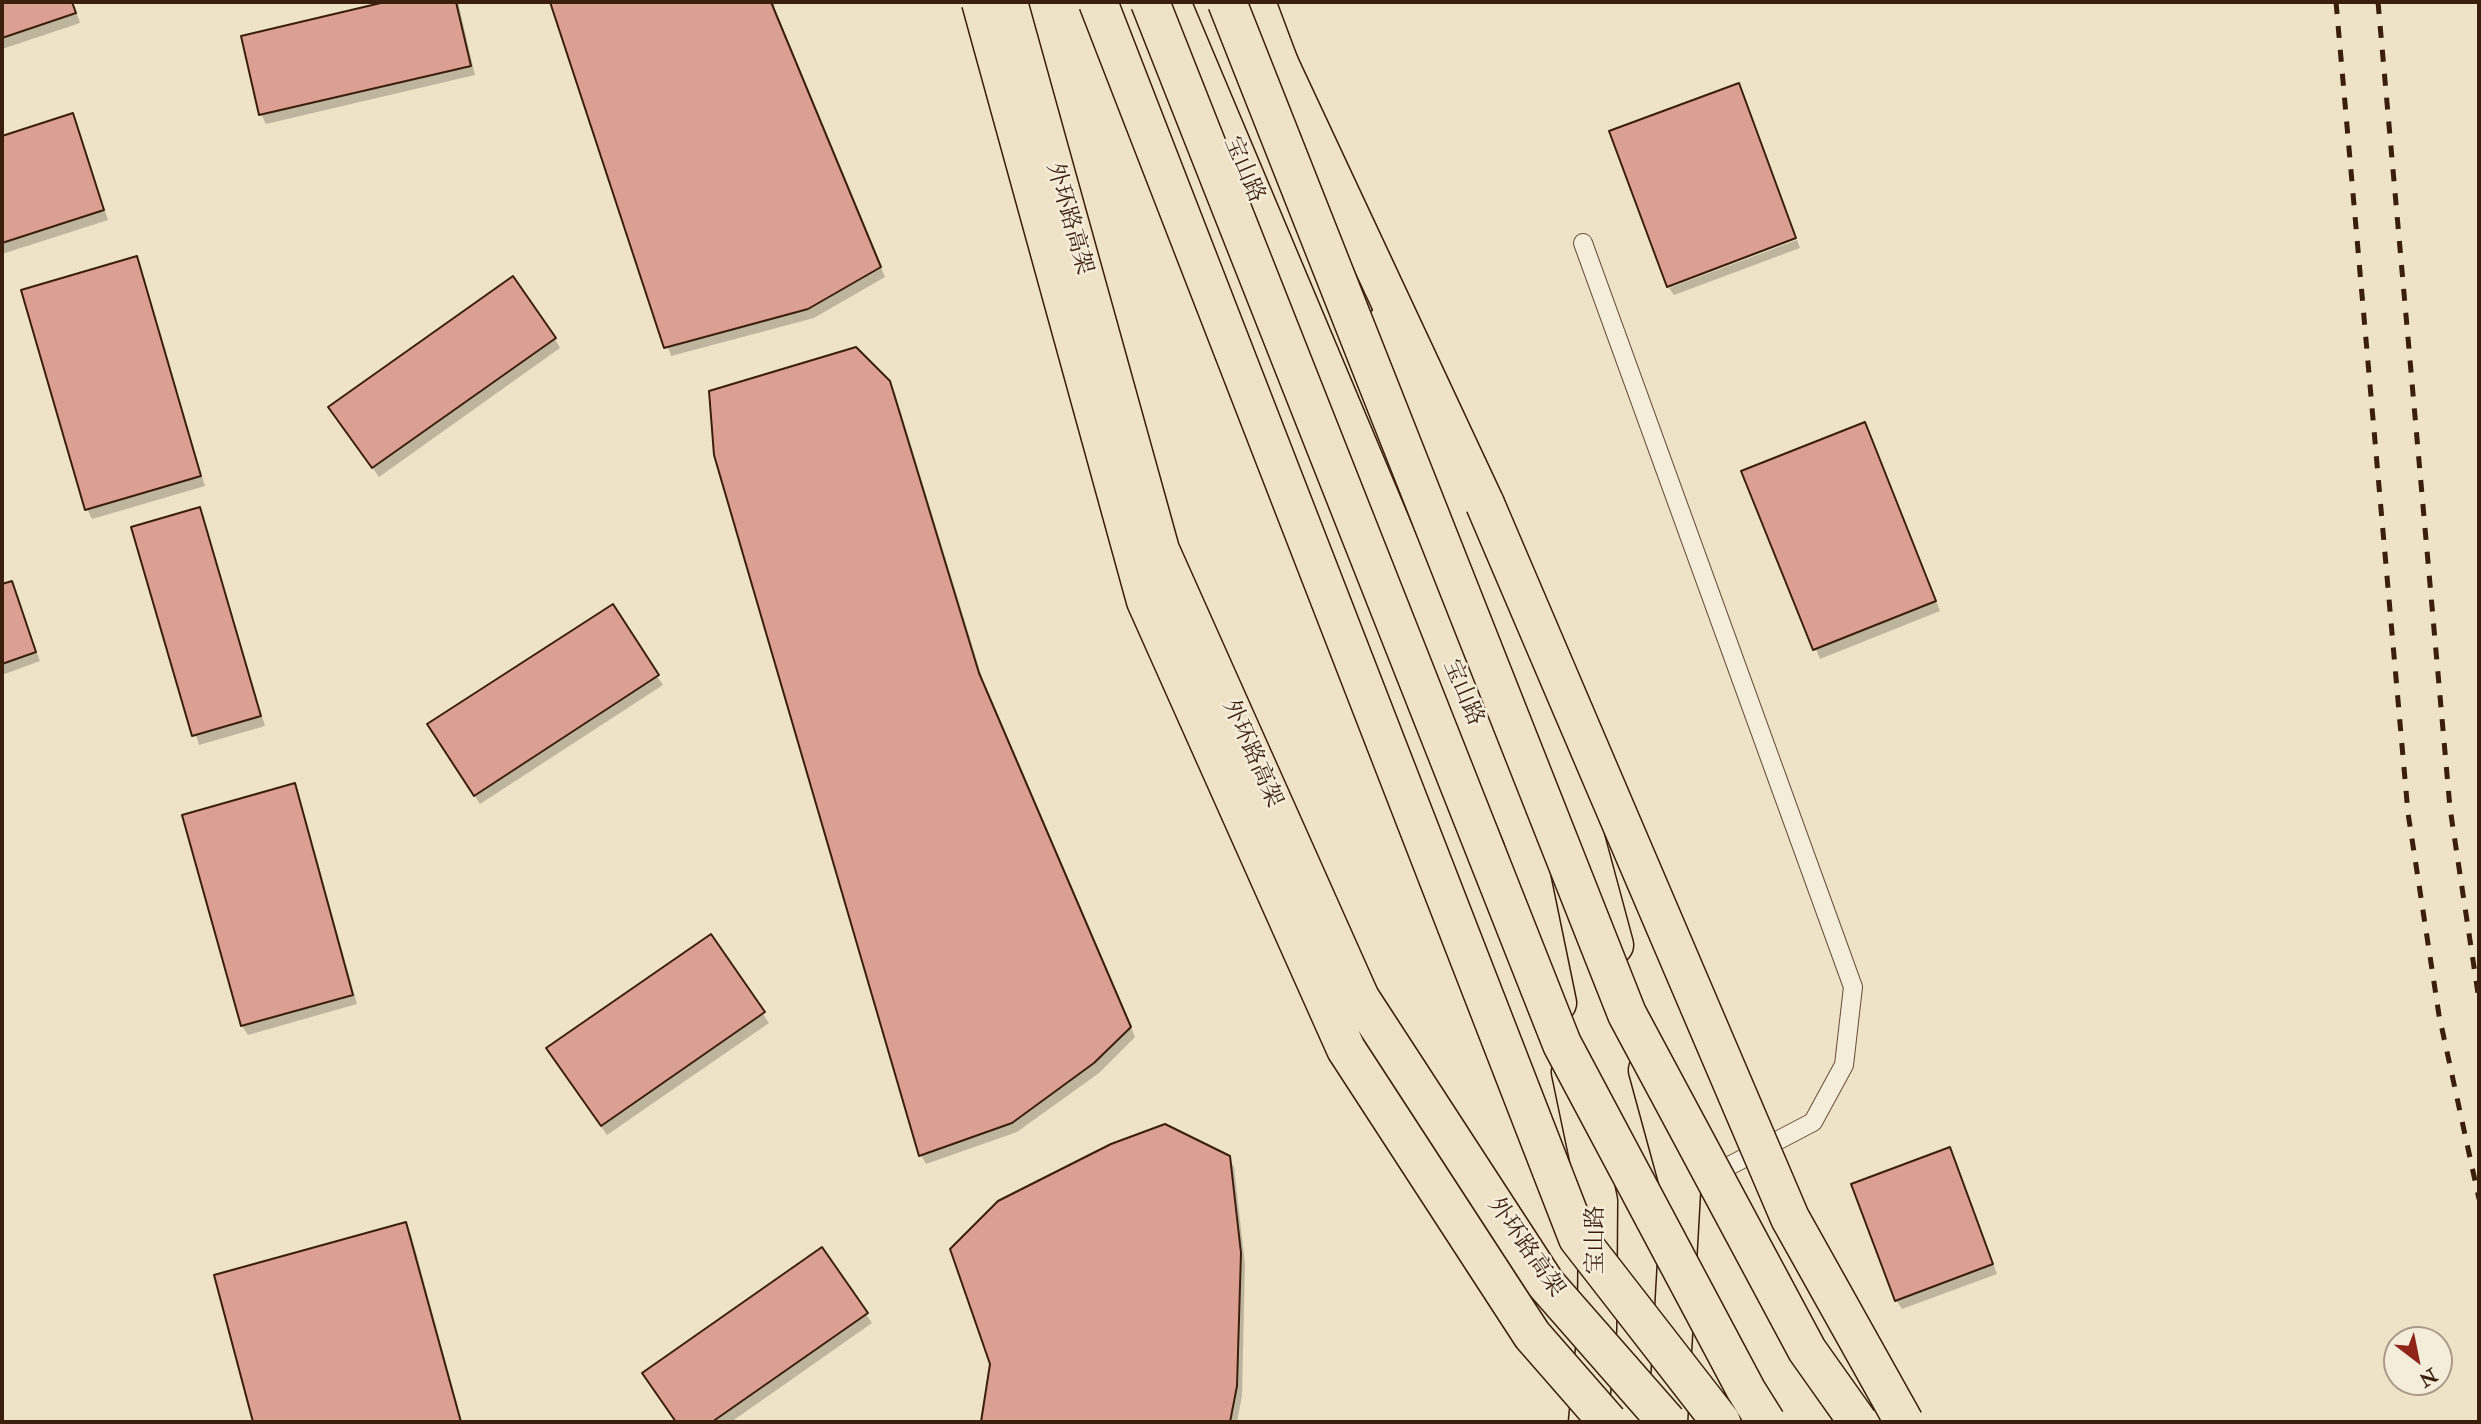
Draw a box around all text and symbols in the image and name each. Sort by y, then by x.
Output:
street label: 宝山路 [1217,133,1269,207]
street label: 外环路高架 [1039,160,1097,278]
street label: 宝山路 [1436,656,1488,730]
street label: 外环路高架 [1215,696,1287,812]
street label: 外环路高架 [1481,1193,1569,1303]
street label: 宝山路 [1583,1206,1611,1274]
north arrow [2383,1326,2453,1396]
text: N [2415,1362,2442,1392]

